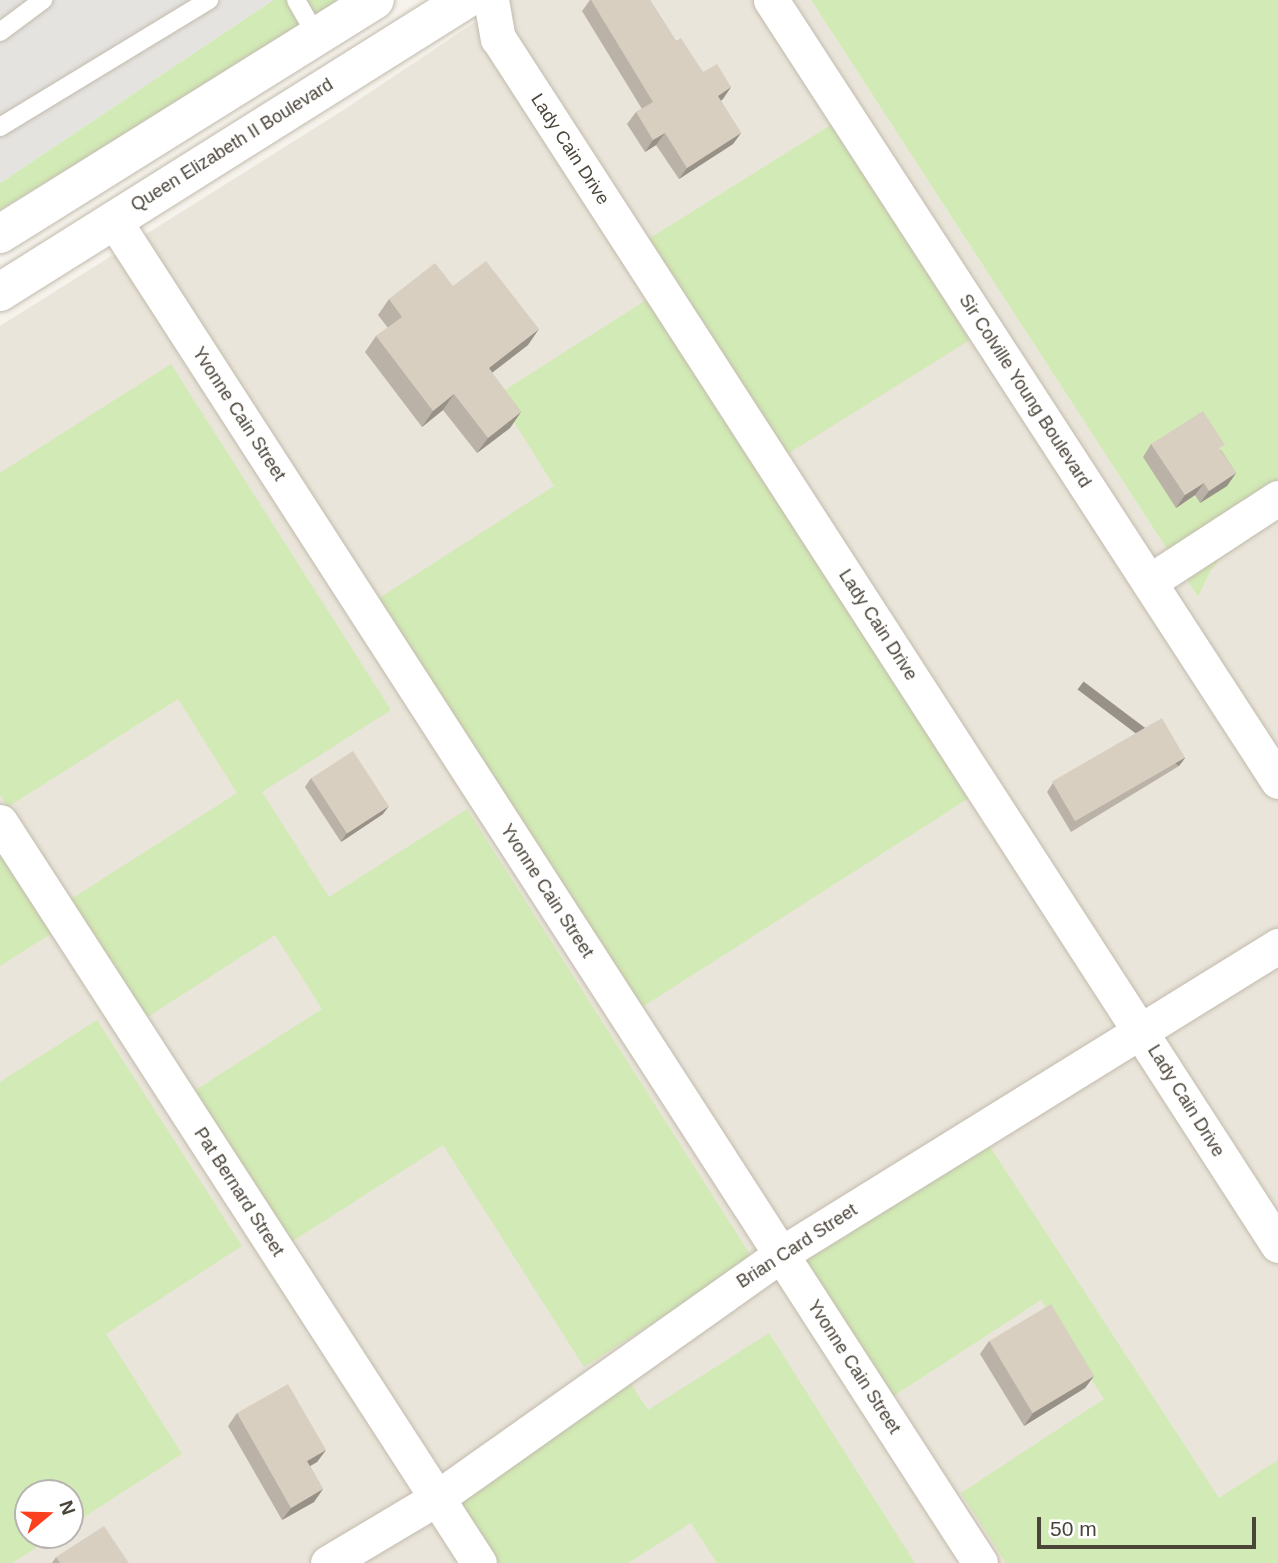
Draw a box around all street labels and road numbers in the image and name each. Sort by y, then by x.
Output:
street label: Queen Elizabeth II Boulevard [127,74,337,216]
street label: Lady Cain Drive [526,89,614,209]
street label: Sir Colville Young Boulevard [954,290,1096,492]
street label: Yvonne Cain Street [188,343,290,485]
street label: Lady Cain Drive [834,565,922,685]
street label: Yvonne Cain Street [496,820,598,962]
street label: Lady Cain Drive [1143,1041,1229,1161]
street label: Pat Bernard Street [189,1124,289,1260]
street label: Brian Card Street [733,1199,861,1293]
street label: Yvonne Cain Street [803,1296,905,1438]

